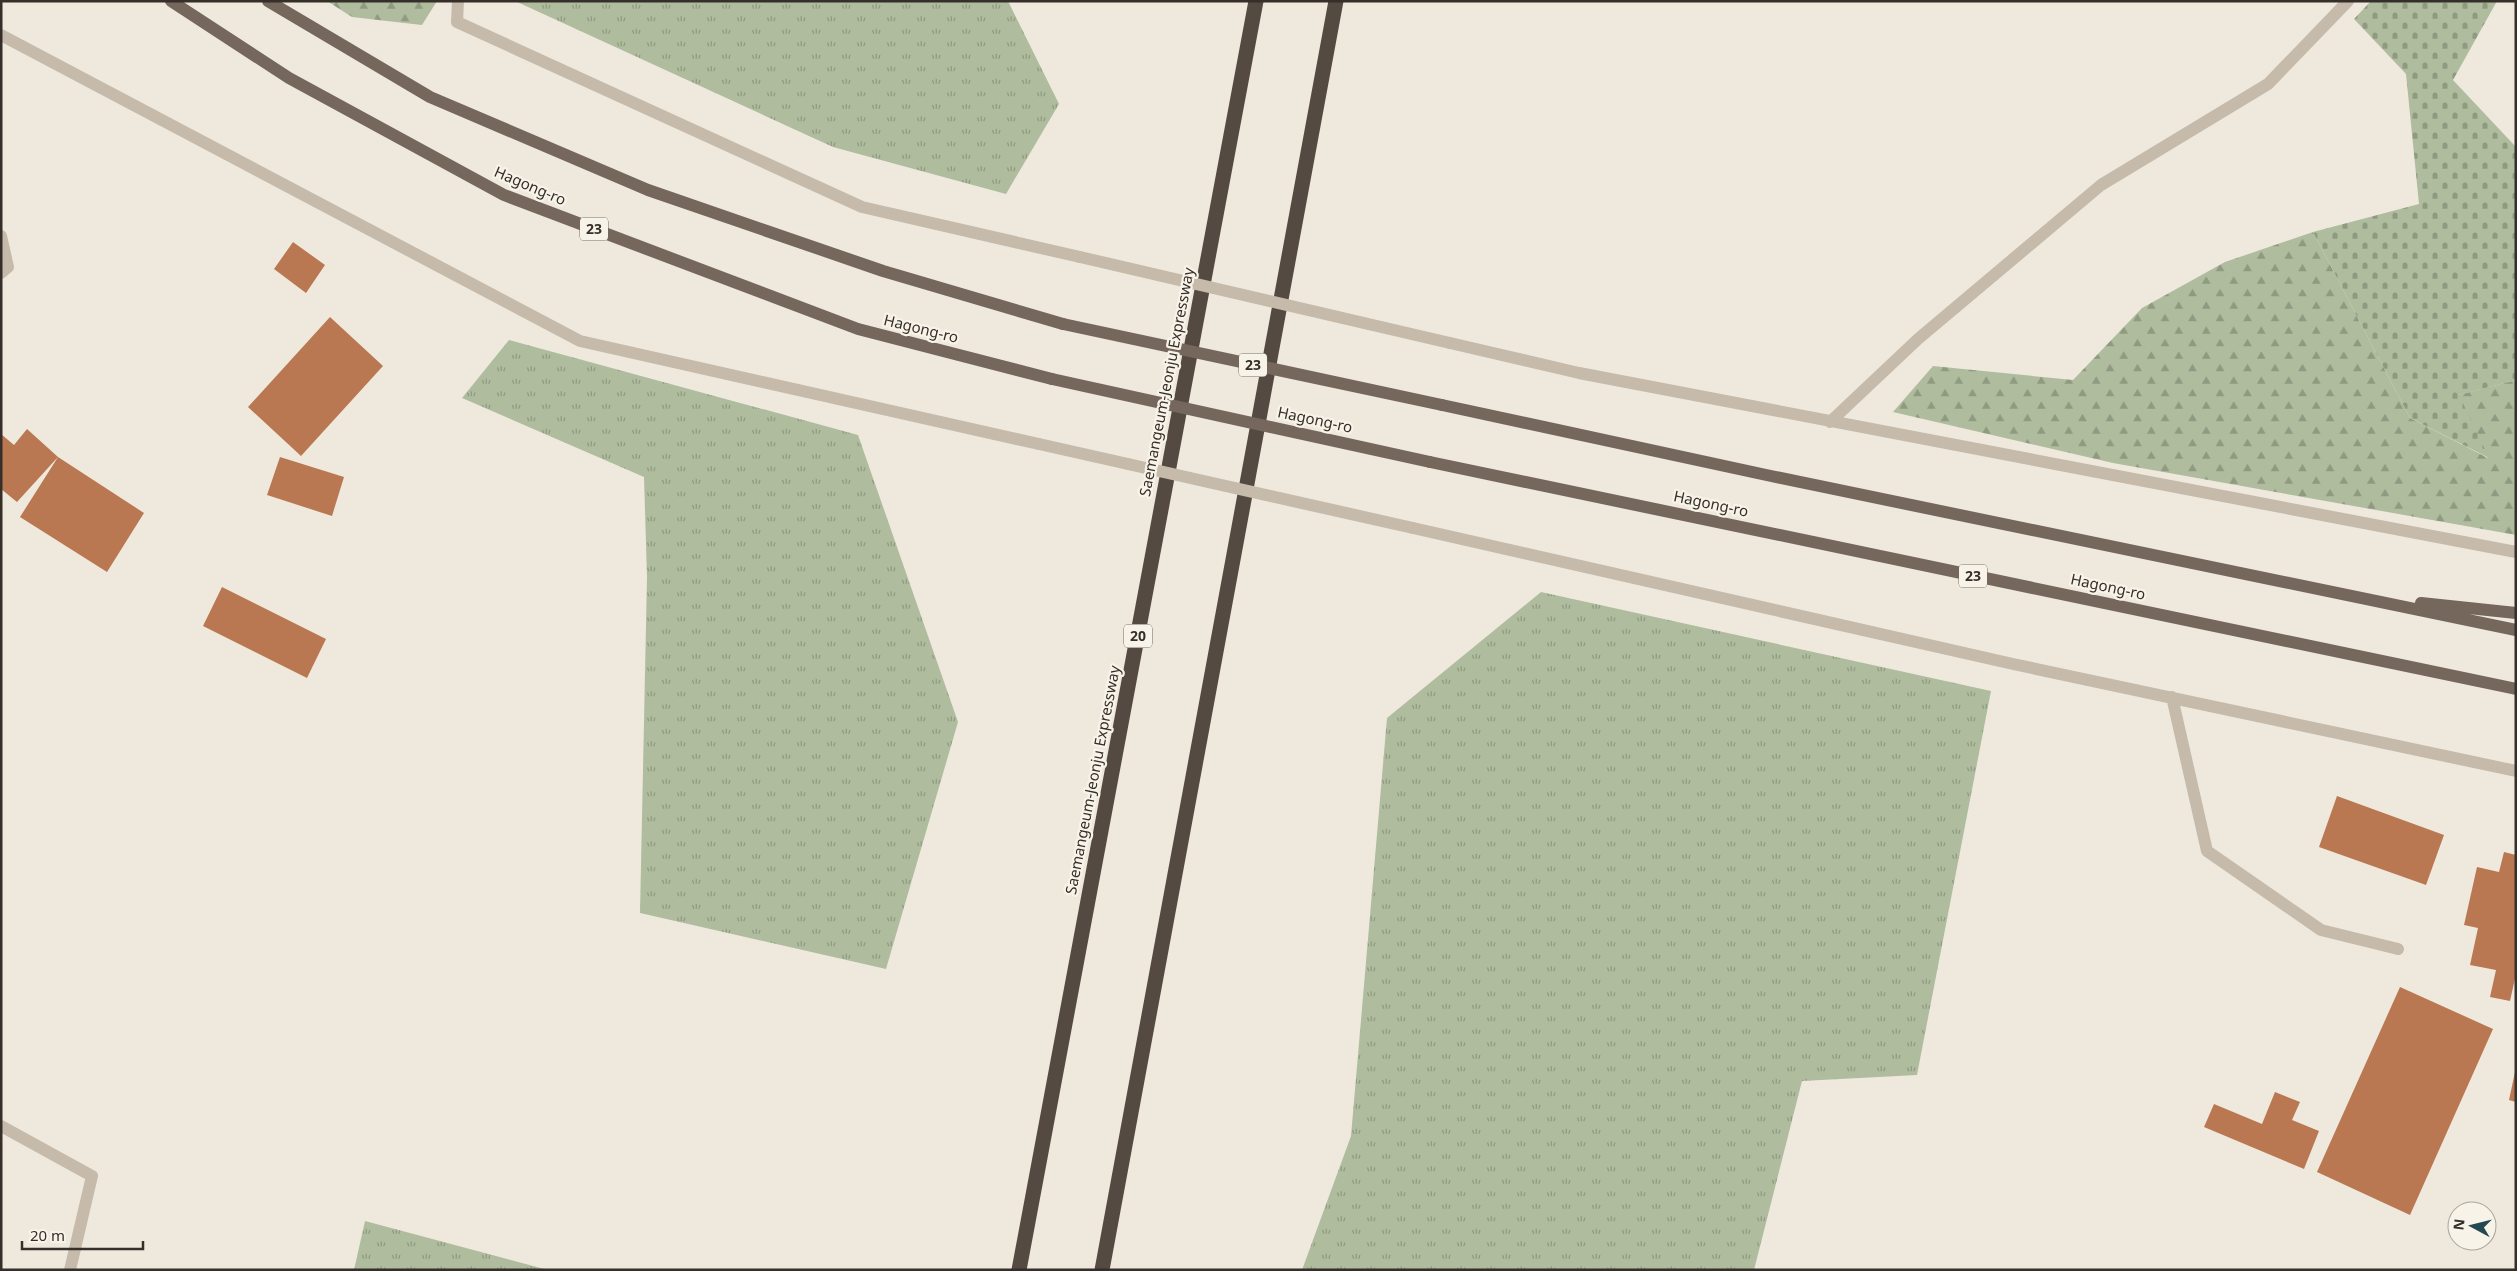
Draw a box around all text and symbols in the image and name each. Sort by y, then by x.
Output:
street label: Hagong-ro [491,161,569,209]
road number: 23 [580,218,608,240]
street label: Saemangeum-Jeonju Expressway [1134,265,1198,498]
street label: Hagong-ro [882,309,961,347]
road number: 23 [1239,354,1267,376]
street label: Hagong-ro [1276,401,1355,437]
street label: Hagong-ro [1672,485,1751,521]
road number: 23 [1959,564,1987,588]
street label: Hagong-ro [2069,568,2148,604]
road number: 20 [1124,624,1152,648]
street label: Saemangeum-Jeonju Expressway [1060,663,1124,896]
north arrow [2447,1201,2497,1251]
scale bar [22,1218,144,1250]
text: N [2448,1218,2469,1231]
text: 20 m [30,1225,65,1245]

